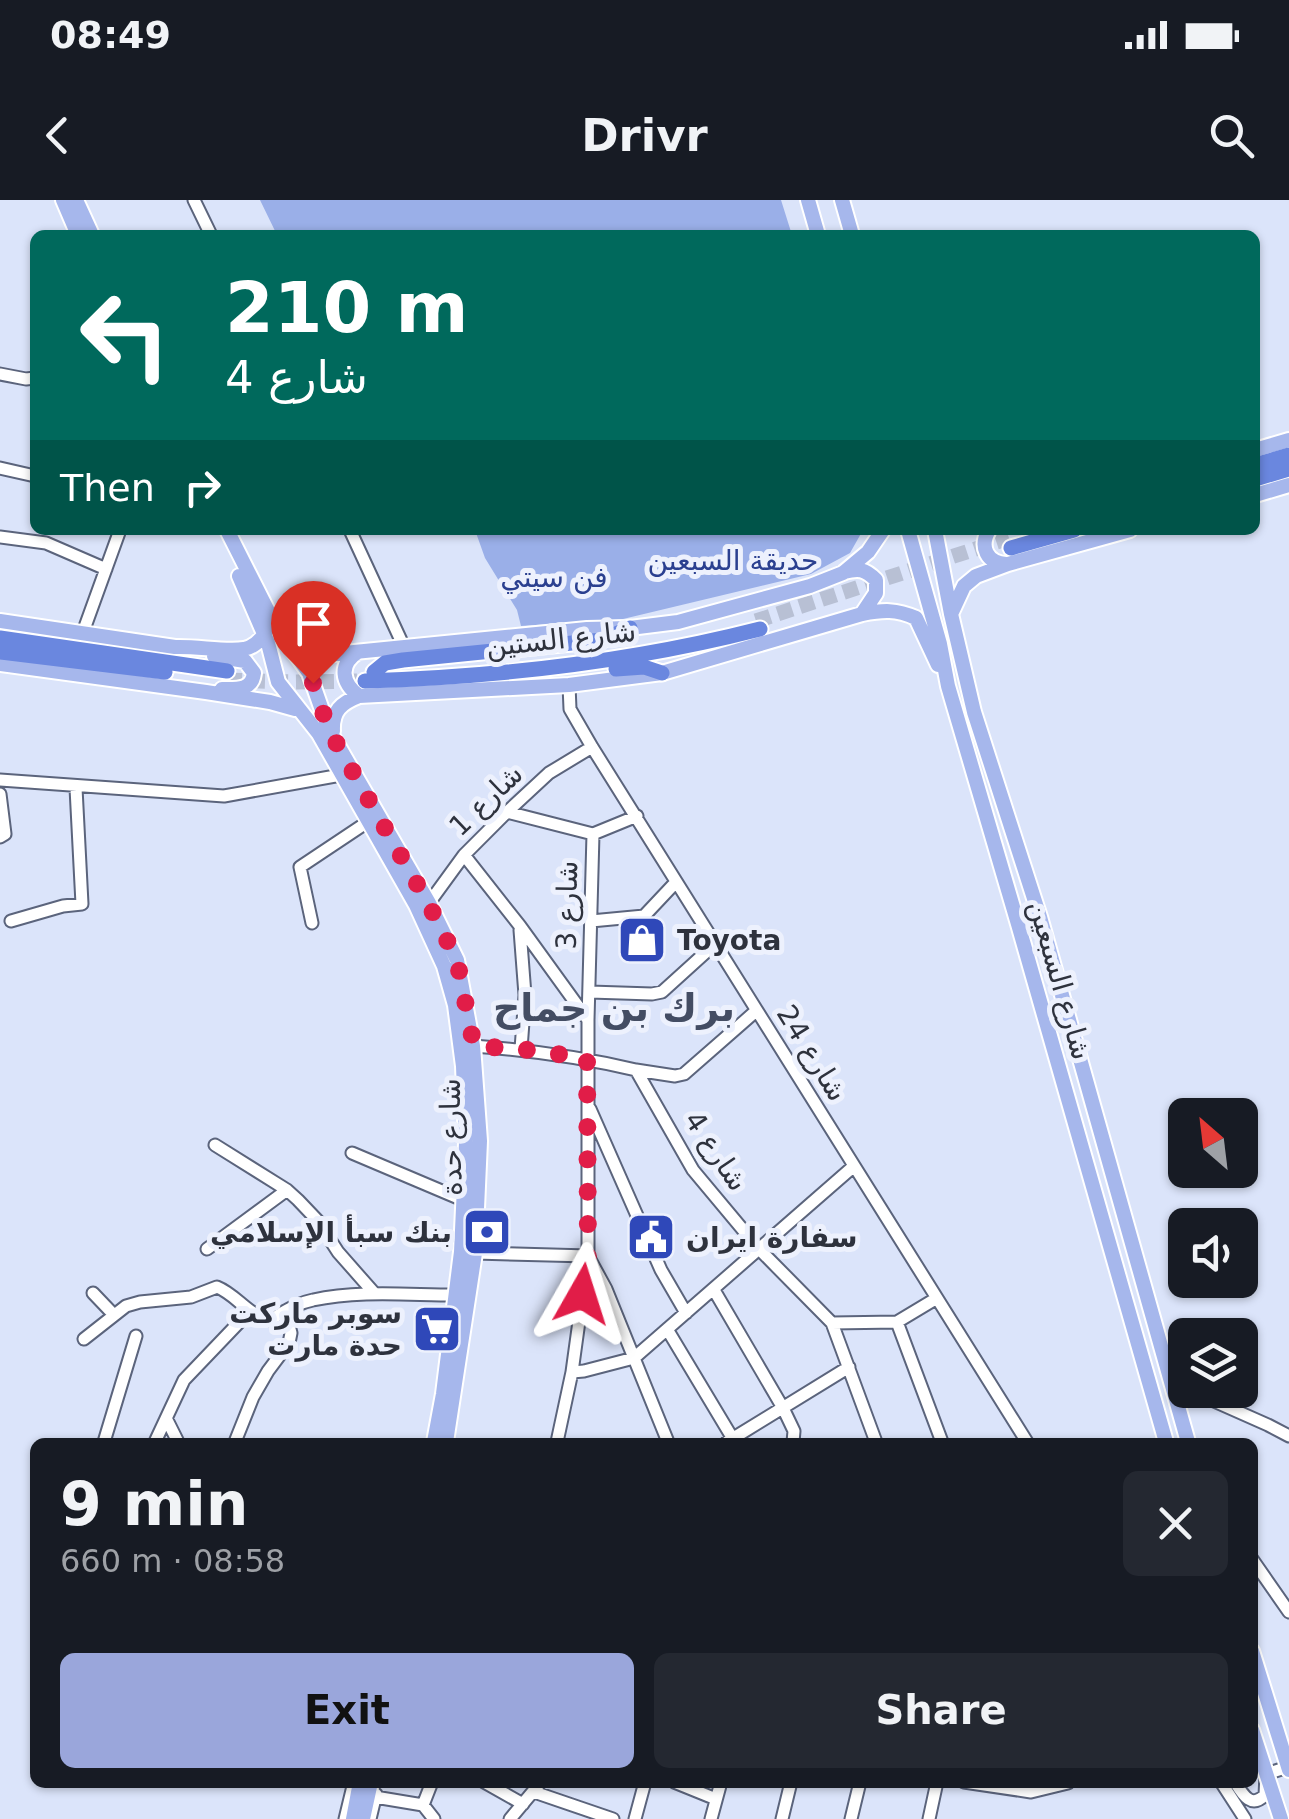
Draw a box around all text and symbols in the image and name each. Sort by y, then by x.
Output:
text: 08:49 [50,13,171,57]
icon: back [30,108,85,163]
icon: search [1204,108,1259,163]
text: Drivr [581,109,708,162]
text: 210 m [225,267,468,349]
icon: left [60,270,190,400]
text: شارع 4 [225,351,368,404]
icon: right [175,460,230,515]
text: Then [60,466,155,510]
park label: حديقة السبعين [648,544,818,577]
park label: فن سيتي [500,561,608,594]
pin [271,581,356,684]
icon: arrive [286,596,341,651]
street label: شارع الستين [484,615,638,663]
street label: شارع 1 [443,757,529,843]
street label: شارع 3 [550,860,584,950]
street label: شارع السبعين [1022,897,1098,1063]
shop icon: Toyota [616,914,668,966]
place label: Toyota [677,924,781,957]
district label: برك بن جماح [493,986,735,1030]
street label: شارع 24 [770,999,854,1107]
street label: شارع حدة [433,1078,469,1196]
north arrow [1168,1098,1258,1188]
map controls [1168,1098,1258,1408]
street label: شارع 4 [677,1105,755,1197]
bank icon: بنك سبأ الإسلامي [461,1206,513,1258]
button: sound [1168,1208,1258,1298]
public building icon: سفارة ايران [625,1211,677,1263]
place label: بنك سبأ الإسلامي [210,1214,452,1249]
place label: سفارة ايران [686,1221,858,1254]
position arrow [530,1242,634,1346]
place label: سوبر ماركت حدة مارت [229,1297,402,1362]
supermarket icon: سوبر ماركت حدة مارت [411,1303,463,1355]
button: layers [1168,1318,1258,1408]
text: 9 min [60,1469,248,1539]
button: close [1123,1471,1228,1576]
text: 660 m · 08:58 [60,1542,285,1580]
button: Exit [60,1653,634,1768]
button: Share [654,1653,1228,1768]

